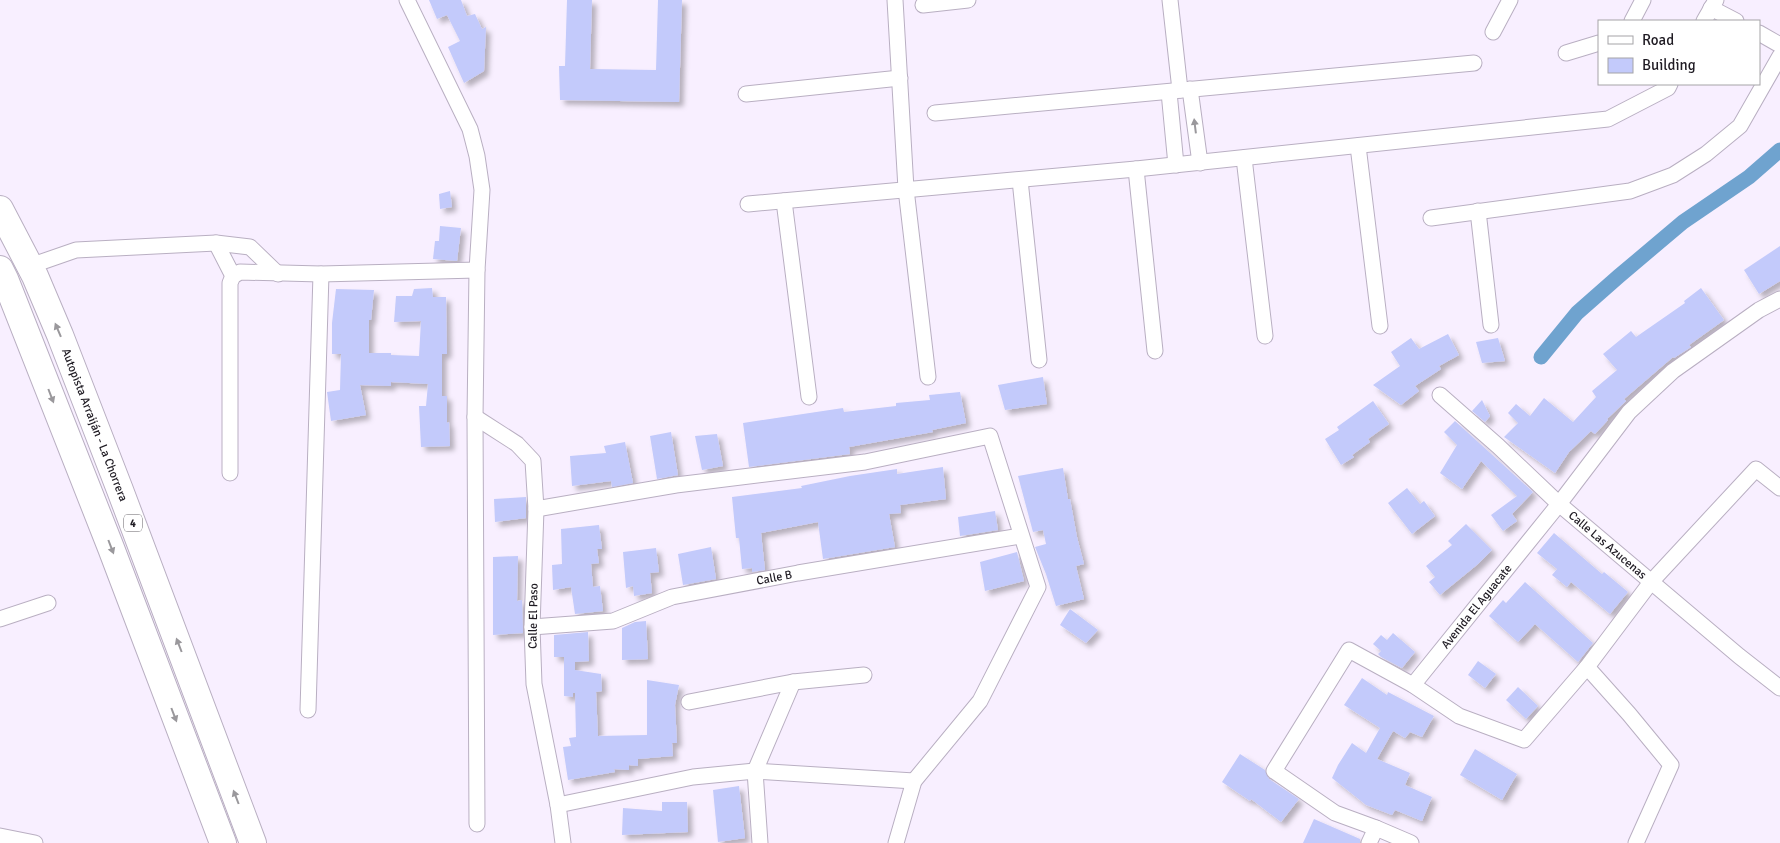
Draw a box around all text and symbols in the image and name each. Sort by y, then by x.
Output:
legend [1598,20,1760,85]
text: Road [1642,31,1674,49]
text: Building [1642,56,1696,74]
one-way arrow [1191,118,1199,134]
one-way arrow [54,322,62,337]
street label: Autopista Arraiján - La Chorrera [58,346,131,504]
one-way arrow [47,389,55,404]
street label: Calle Las Azucenas [1565,508,1649,583]
road number: 4 [124,514,142,532]
one-way arrow [107,540,115,554]
street label: Avenida El Aguacate [1438,561,1515,652]
street label: Calle B [755,567,793,589]
street label: Calle El Paso [525,583,542,649]
one-way arrow [175,638,182,653]
one-way arrow [171,708,179,722]
one-way arrow [232,790,239,805]

